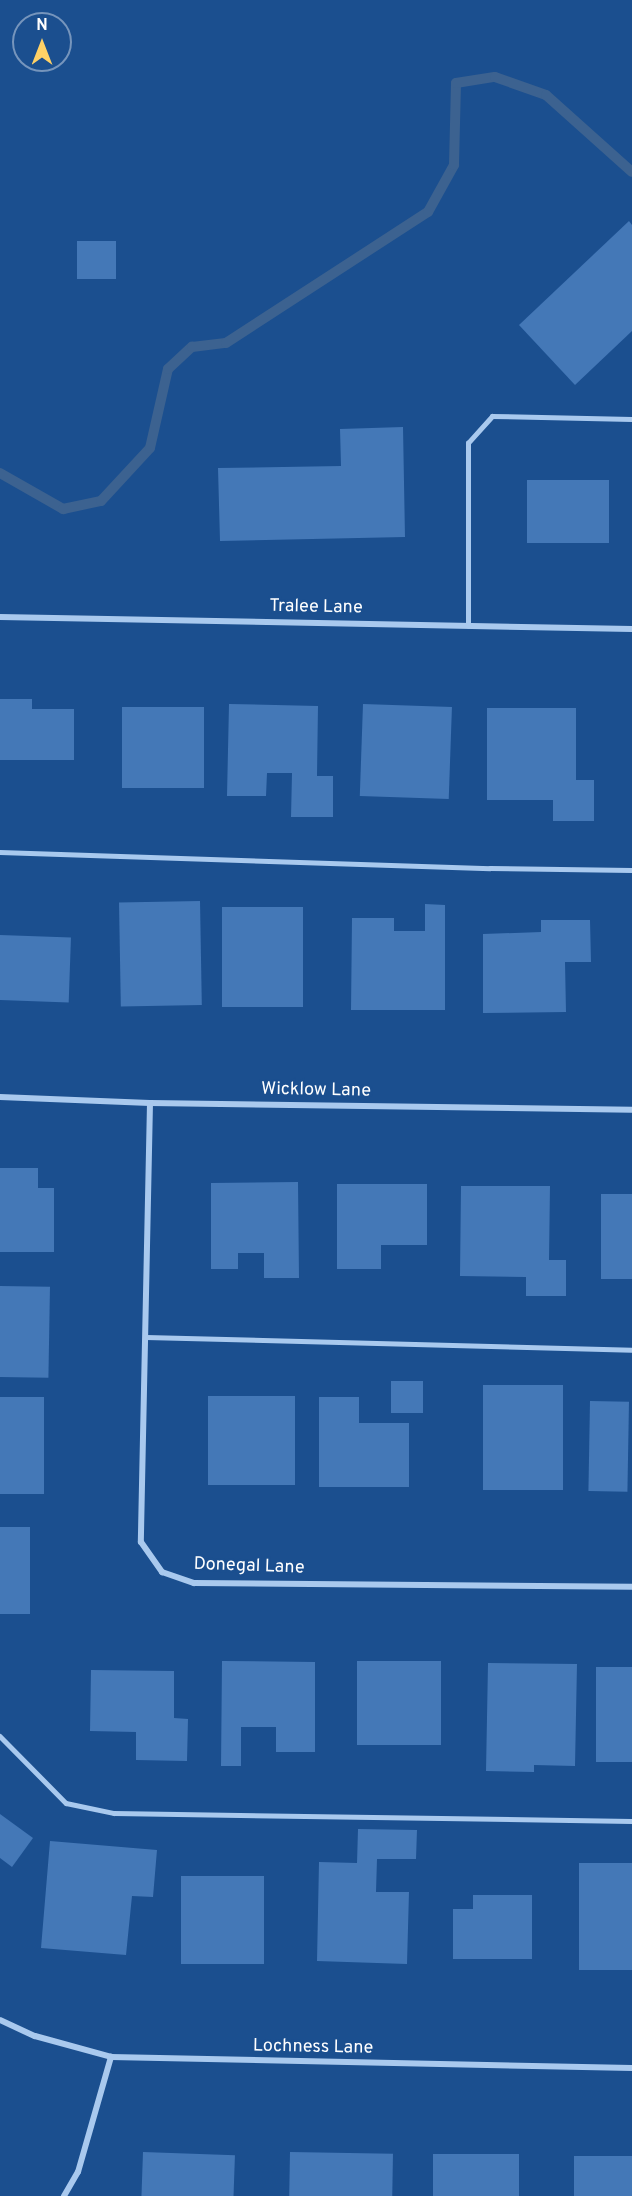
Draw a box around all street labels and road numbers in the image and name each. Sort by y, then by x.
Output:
street label: Tralee Lane [269,596,363,620]
street label: Wicklow Lane [261,1079,371,1103]
street label: Donegal Lane [193,1554,305,1580]
street label: Lochness Lane [253,2036,373,2060]

